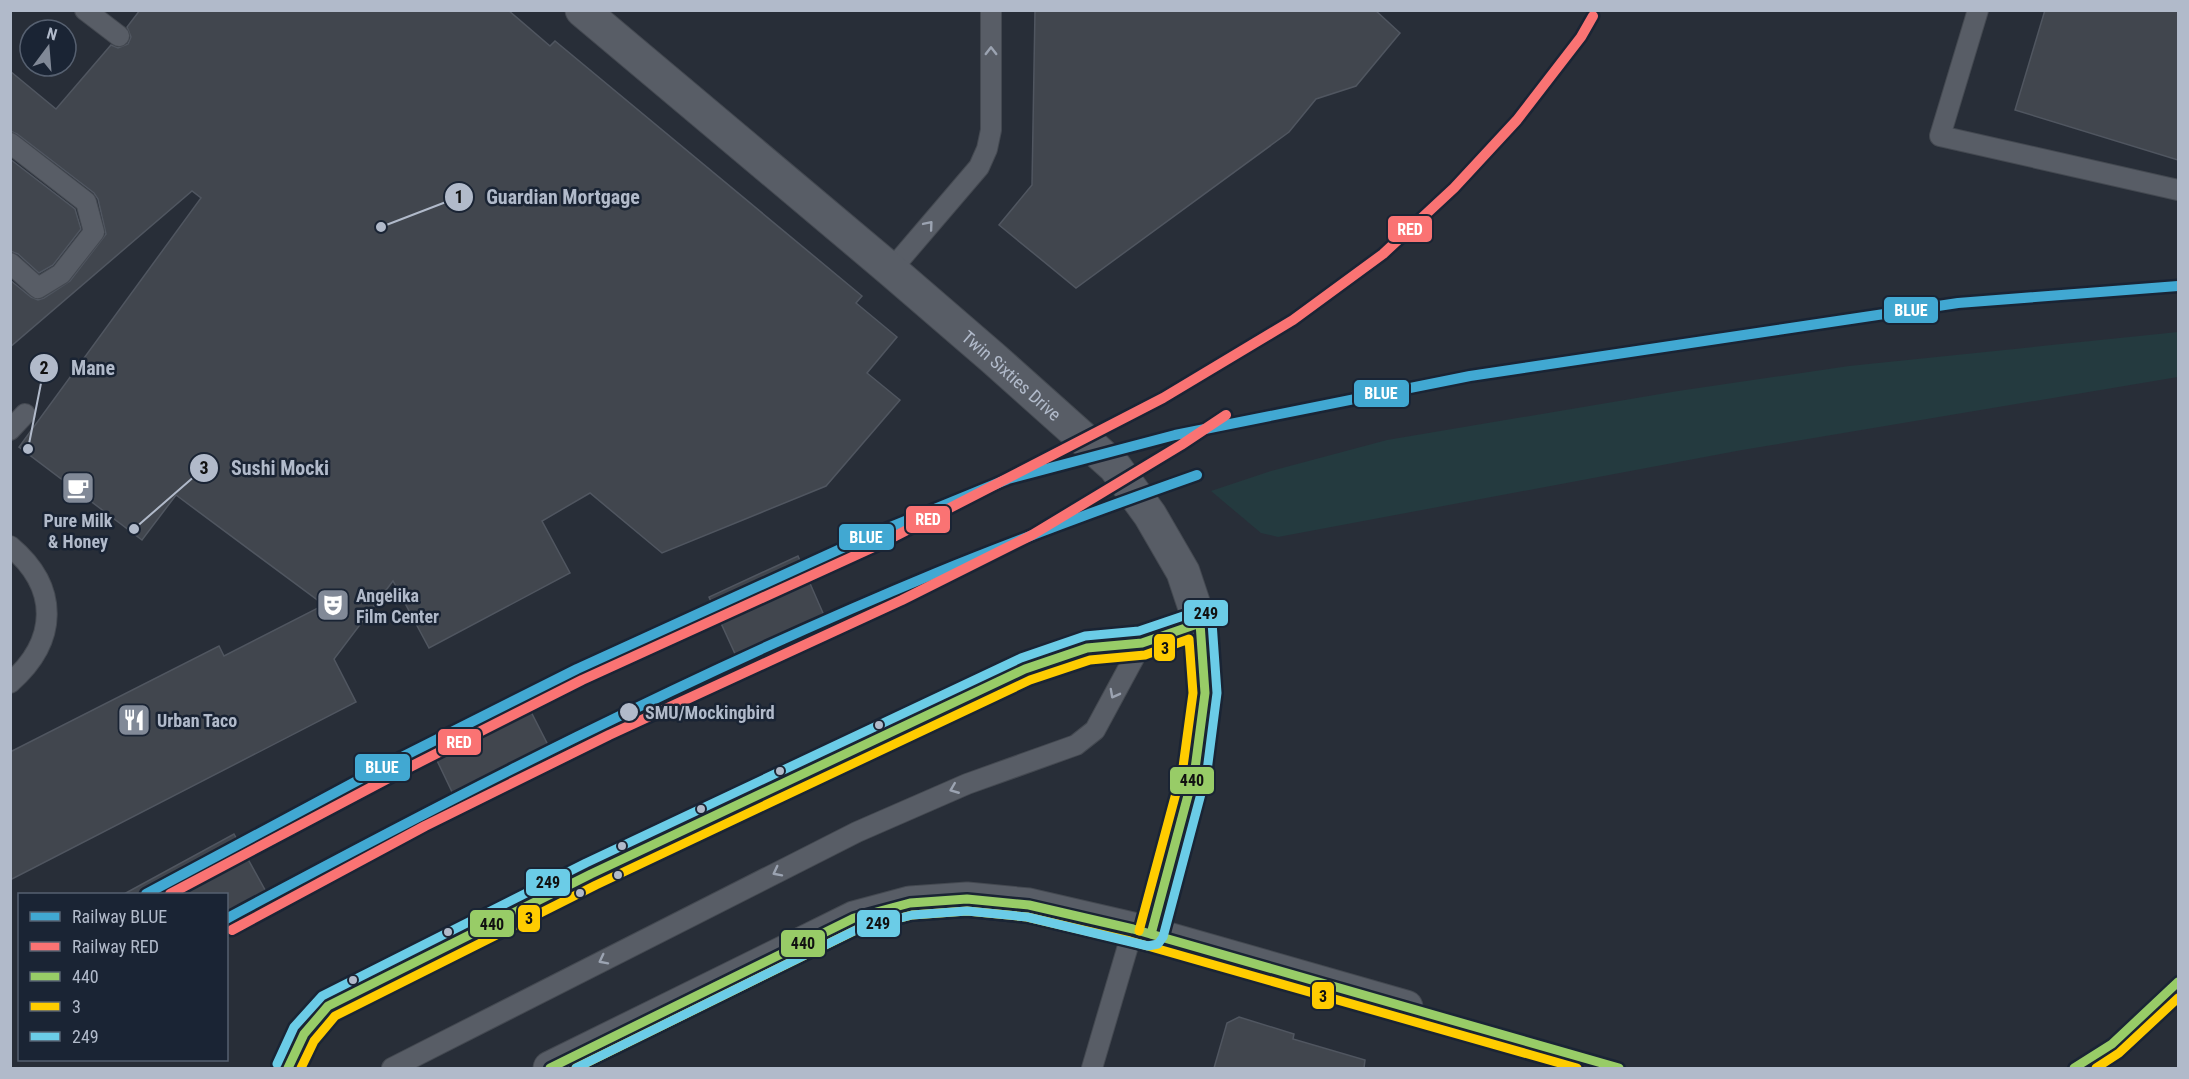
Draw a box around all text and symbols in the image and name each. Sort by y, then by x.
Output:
north arrow [18,18,78,78]
text: N [45,24,59,45]
one-way arrow [985,46,997,55]
callout: Guardian Mortgage [444,178,652,216]
text: Guardian Mortgage [486,185,640,209]
text: 1 [454,186,464,207]
line badge: RED [1387,215,1433,243]
text: RED [1397,220,1423,239]
one-way arrow [922,221,933,232]
line badge: BLUE [1883,296,1939,324]
text: BLUE [1894,301,1928,320]
street label: Twin Sixties Drive [958,326,1066,424]
callout: Mane [29,349,127,387]
text: Mane [71,356,115,380]
text: 2 [39,357,49,378]
line badge: BLUE [1353,379,1410,408]
text: BLUE [1364,384,1398,403]
callout: Sushi Mocki [189,449,341,487]
text: Sushi Mocki [231,456,329,480]
text: 3 [199,457,209,478]
cafe icon: Pure Milk & Honey [60,470,96,506]
line badge: RED [905,505,951,534]
place label: Pure Milk & Honey [44,510,113,552]
text: RED [915,510,941,529]
line badge: BLUE [838,523,895,551]
text: BLUE [849,528,883,547]
place label: Angelika Film Center [356,585,439,627]
theatre icon: Angelika Film Center [315,587,351,623]
line badge: 249 [1183,599,1229,627]
text: 249 [1194,604,1218,623]
line badge: 3 [1153,633,1176,662]
text: 3 [1161,639,1169,658]
one-way arrow [1110,688,1121,699]
marker: SMU/Mockingbird [618,701,640,723]
restaurant icon: Urban Taco [116,702,152,738]
place label: SMU/Mockingbird [645,702,775,723]
place label: Urban Taco [157,710,237,731]
unlabelled marker [873,719,885,731]
line badge: RED [437,728,482,756]
text: RED [446,733,472,752]
line badge: BLUE [354,753,411,782]
text: BLUE [365,758,399,777]
unlabelled marker [774,765,786,777]
line badge: 440 [1169,766,1215,795]
text: 440 [1180,771,1204,790]
one-way arrow [949,782,960,794]
unlabelled marker [695,803,707,815]
unlabelled marker [616,840,628,852]
one-way arrow [773,865,784,876]
line badge: 249 [525,868,571,897]
unlabelled marker [612,869,624,881]
text: 249 [536,873,560,892]
unlabelled marker [574,887,586,899]
legend [18,893,228,1061]
line badge: 3 [517,904,541,933]
text: Railway BLUE [72,906,167,927]
line badge: 440 [469,909,515,938]
text: 3 [525,909,533,928]
line badge: 249 [856,909,901,938]
text: 249 [866,914,890,933]
text: 440 [480,915,504,934]
unlabelled marker [442,926,454,938]
line badge: 440 [780,929,826,958]
text: 440 [791,934,815,953]
text: Railway RED [72,936,159,957]
one-way arrow [599,953,610,964]
text: 440 [72,966,99,987]
unlabelled marker [347,974,359,986]
line badge: 3 [1311,981,1335,1010]
text: 3 [1319,987,1327,1006]
text: 3 [72,996,81,1017]
text: 249 [72,1026,99,1047]

